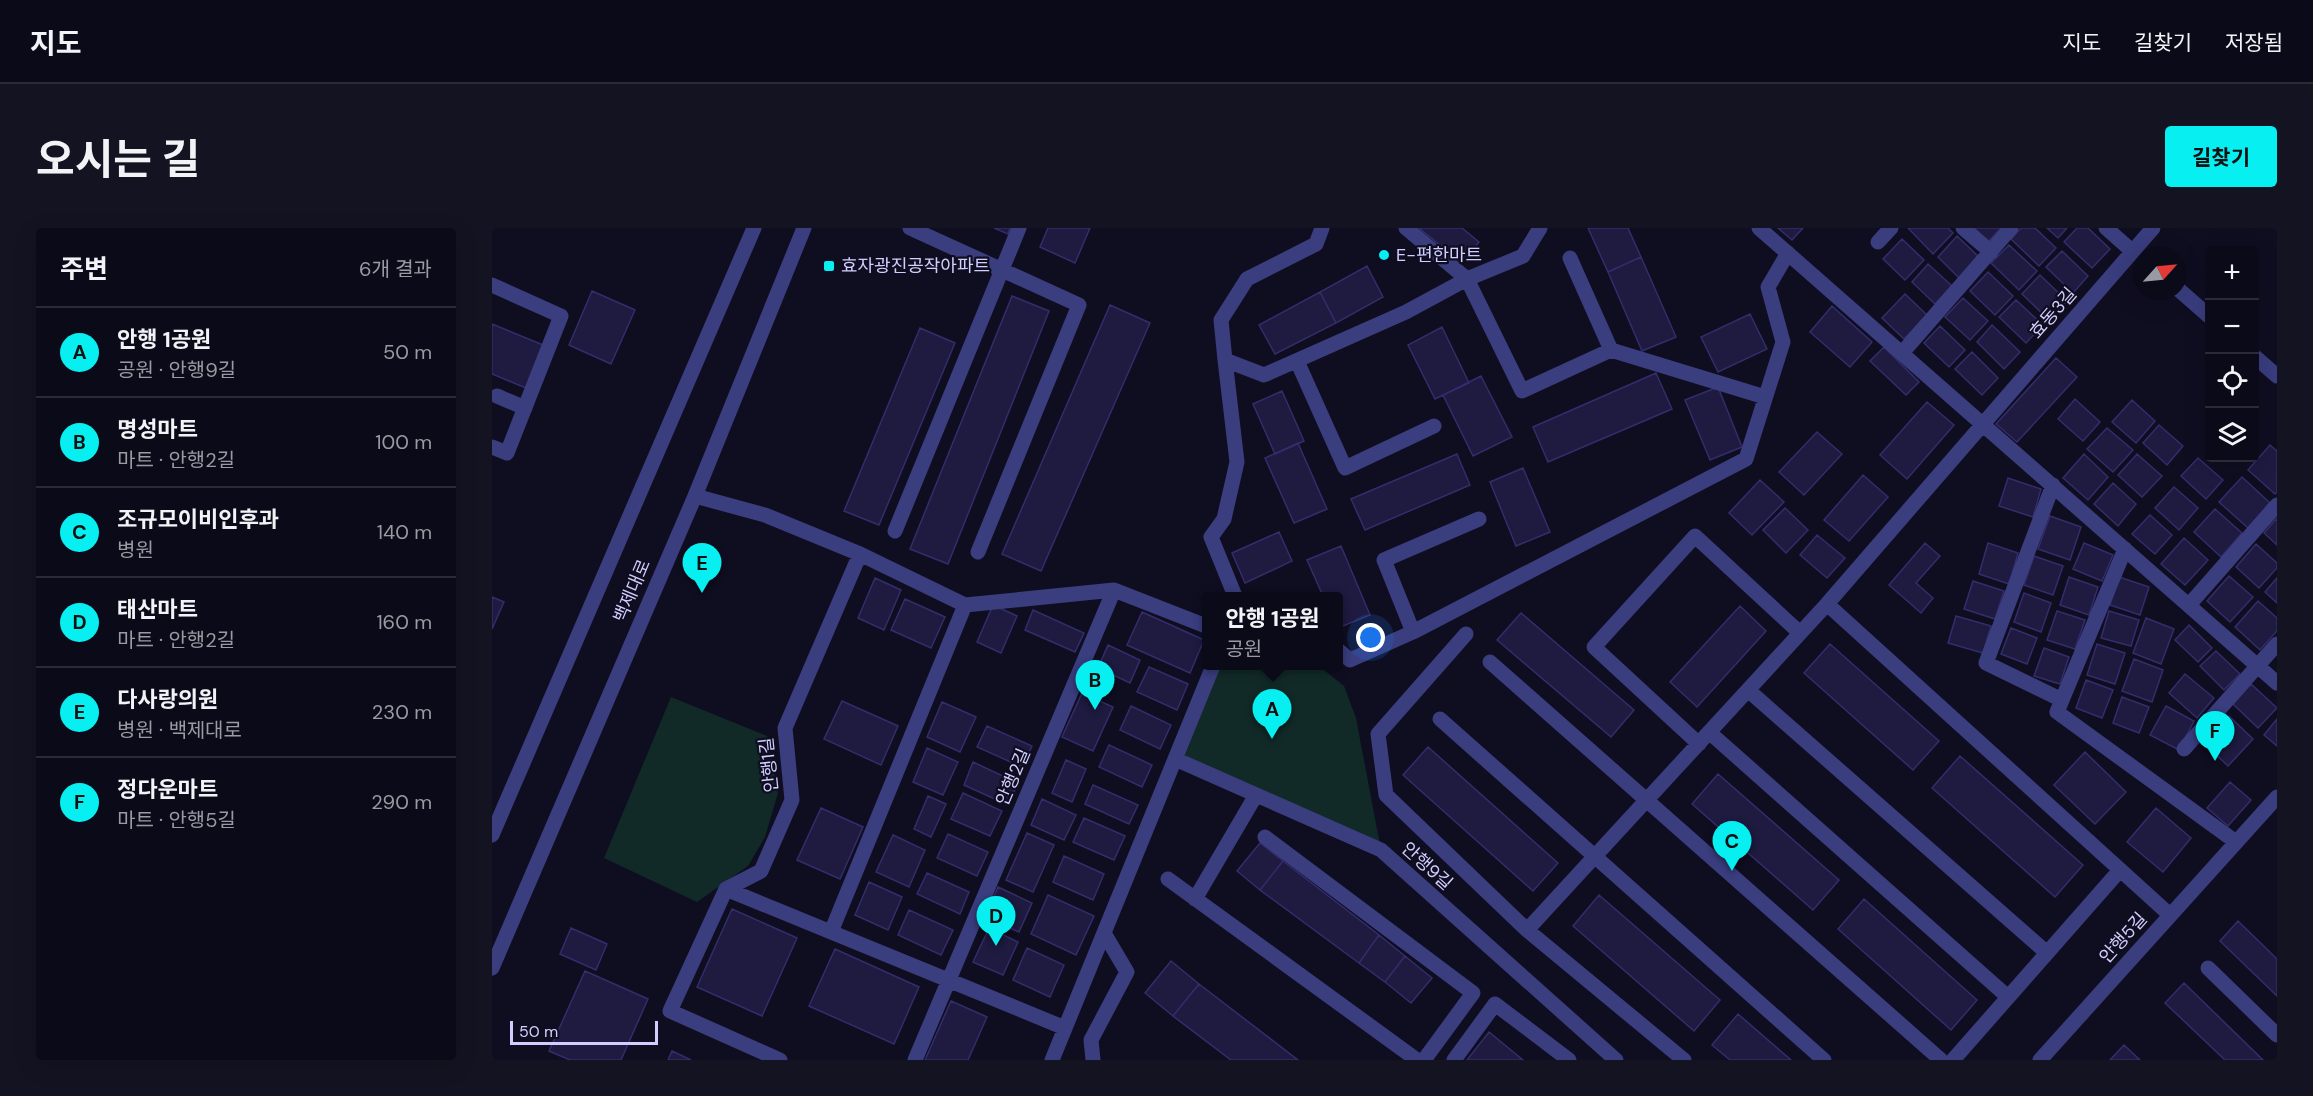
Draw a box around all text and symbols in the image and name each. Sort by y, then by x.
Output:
text: 지도 [30,25,82,62]
text: 지도 [2062,29,2101,57]
text: 길찾기 [2134,29,2192,57]
text: 저장됨 [2225,29,2283,57]
button: 길찾기 [2165,126,2277,187]
text: 오시는 길 [36,132,200,187]
place label: E-편한마트 [1396,243,1482,267]
north arrow [2133,246,2187,300]
map controls [2205,246,2259,462]
button: + [2205,246,2259,300]
marker: E-편한마트 [1377,248,1391,262]
text: 주변 [60,252,108,286]
place label: 효자광진공작아파트 [841,254,990,278]
text: 6개 결과 [359,256,432,282]
marker: 효자광진공작아파트 [822,259,836,273]
street label: 효동3길 [2024,282,2082,344]
button: − [2205,300,2259,354]
text: 안행 1공원 [117,325,211,354]
text: A [72,339,87,365]
text: 50 m [383,339,432,365]
button: locate [2205,354,2259,408]
text: 공원 · 안행9길 [117,357,236,383]
button: layers [2205,408,2259,462]
text: 명성마트 [117,415,198,444]
text: B [73,429,86,455]
text: 100 m [375,429,432,455]
text: 마트 · 안행2길 [117,447,235,473]
text: 조규모이비인후과 [117,505,279,534]
text: C [72,519,87,545]
text: 140 m [377,519,432,545]
text: 병원 [117,537,154,563]
pin: E [682,544,722,593]
street label: 백제대로 [608,556,656,626]
popup [1202,592,1343,670]
text: 태산마트 [117,595,198,624]
text: 안행 1공원 [1225,604,1320,633]
text: D [72,609,87,635]
text: 160 m [376,609,432,635]
your location [1356,623,1385,652]
text: 마트 · 안행2길 [117,627,235,653]
text: 공원 [1225,636,1262,662]
pin: B [1076,660,1114,710]
text: 다사랑의원 [117,685,218,714]
pin: A [1252,690,1292,739]
text: E [74,699,85,725]
text: 230 m [372,699,432,725]
pin: F [2196,712,2234,761]
text: 병원 · 백제대로 [117,717,242,743]
street label: 안행1길 [754,736,784,794]
street label: 안행2길 [990,745,1036,809]
text: 정다운마트 [117,775,218,804]
text: F [74,789,85,815]
text: 290 m [371,789,432,815]
text: 마트 · 안행5길 [117,807,236,833]
pin: C [1712,822,1752,871]
street label: 안행9길 [1396,837,1458,895]
pin: D [976,896,1016,946]
street label: 안행5길 [2094,907,2152,969]
scale bar [510,1018,658,1046]
text: 50 m [519,1021,558,1042]

